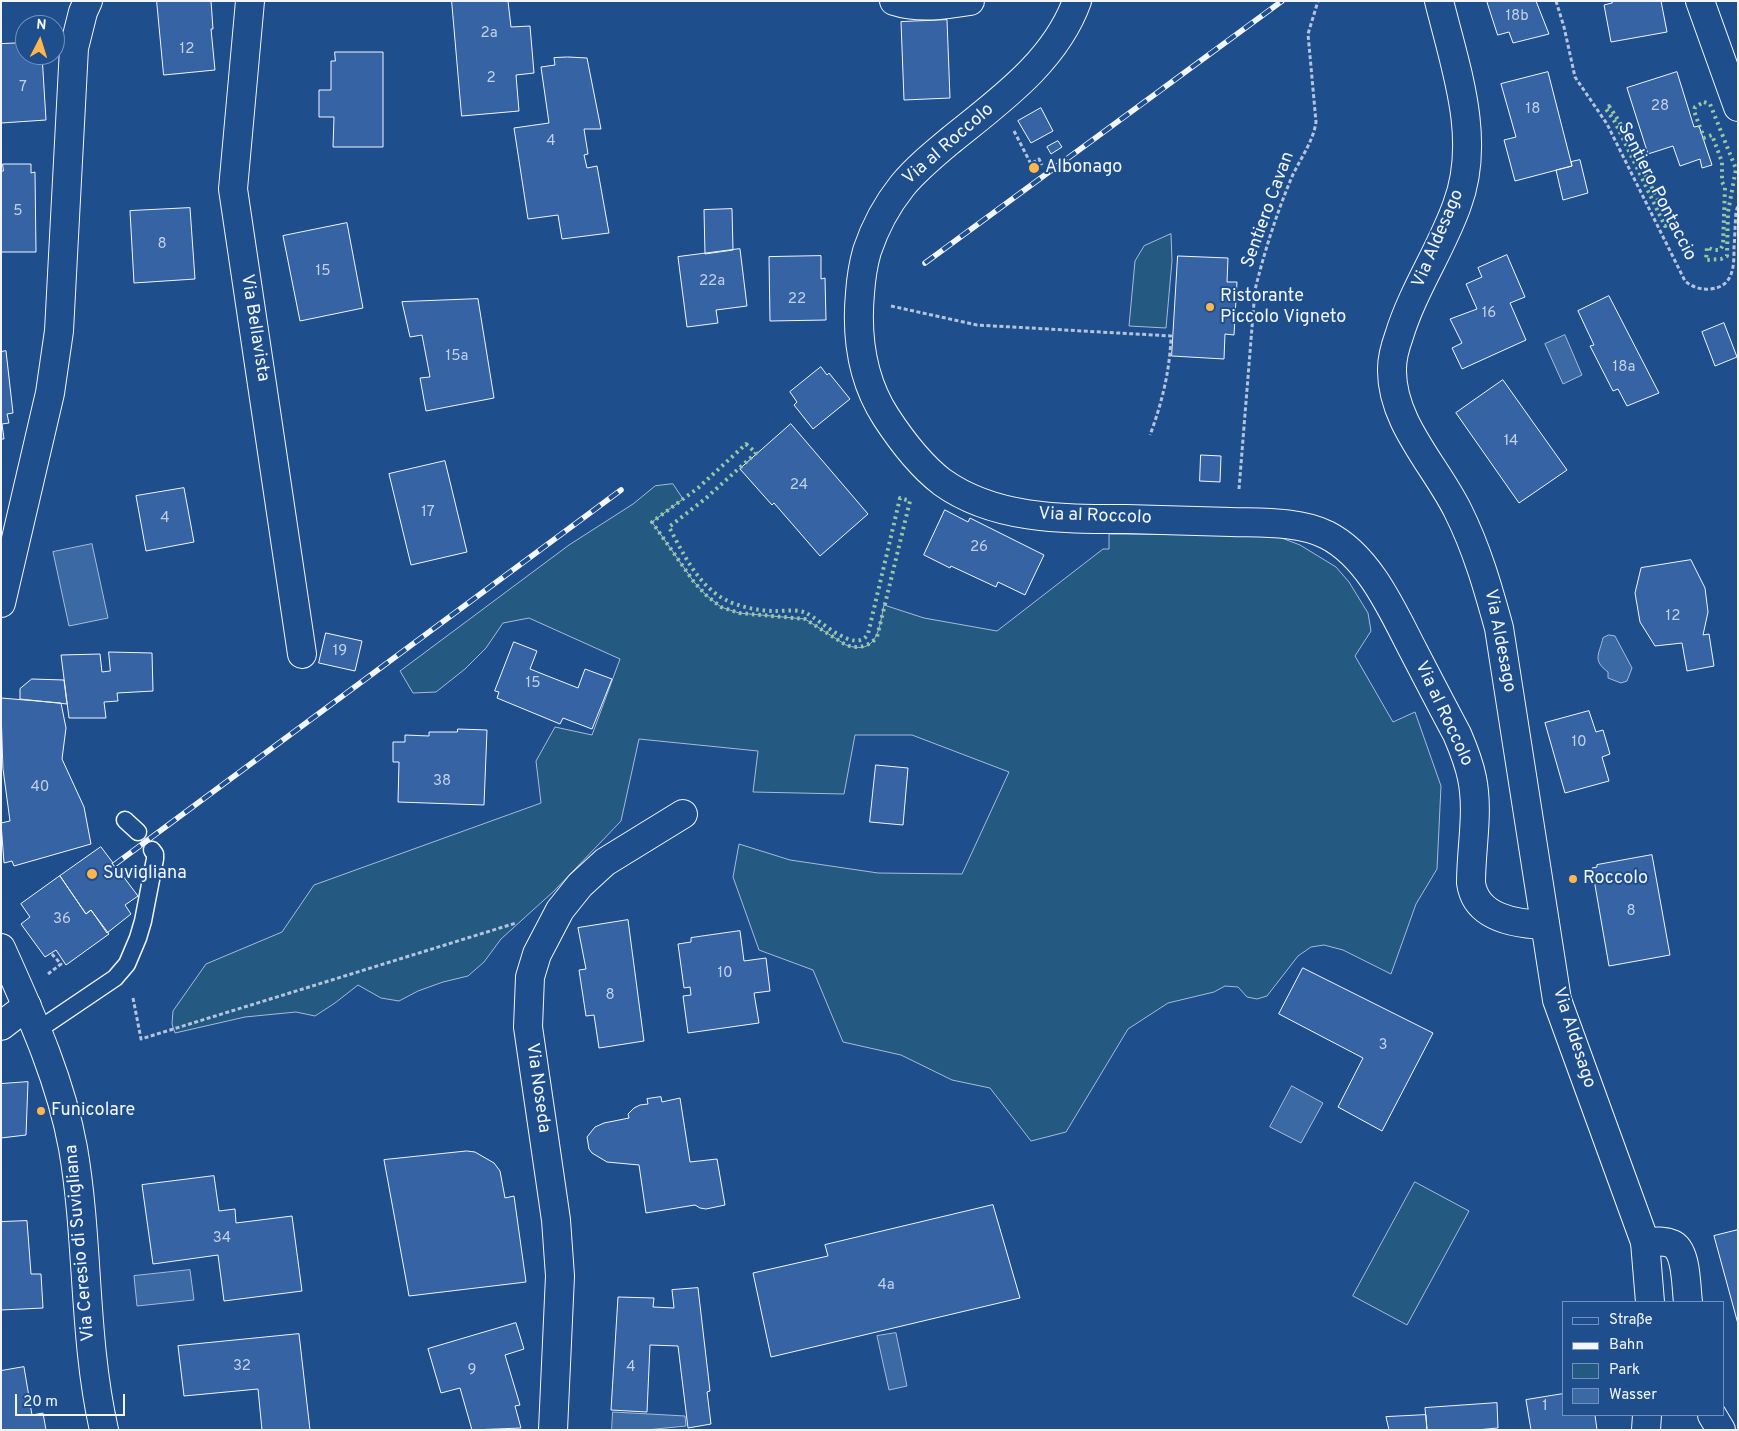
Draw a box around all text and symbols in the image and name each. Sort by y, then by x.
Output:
house number: 18b [1505,8,1529,26]
north arrow [15,15,65,65]
text: N [36,17,47,34]
house number: 2a [480,25,498,43]
house number: 12 [180,41,194,59]
house number: 2 [486,70,496,88]
house number: 7 [19,79,27,97]
house number: 28 [1651,98,1669,116]
street label: Via al Roccolo [899,100,999,190]
house number: 18 [1526,101,1540,119]
street label: Sentiero Pontaccio [1612,119,1700,265]
house number: 4 [546,133,556,151]
street label: Sentiero Cavan [1238,149,1300,271]
place label: Albonago [1045,157,1122,179]
marker: Albonago [1027,161,1041,175]
street label: Via Aldesago [1409,187,1469,291]
house number: 5 [13,203,23,221]
house number: 8 [157,236,167,254]
house number: 15 [316,263,330,281]
street label: Via Bellavista [235,273,273,383]
house number: 22a [699,273,725,291]
place label: Ristorante Piccolo Vigneto [1220,286,1346,328]
house number: 22 [788,291,806,309]
marker: Ristorante Piccolo Vigneto [1204,301,1216,313]
house number: 16 [1482,305,1496,323]
house number: 15a [446,348,468,366]
house number: 18a [1613,359,1635,377]
house number: 14 [1504,433,1518,451]
house number: 24 [790,477,808,495]
house number: 17 [421,504,435,522]
street label: Via al Roccolo [1038,504,1152,530]
house number: 4 [160,510,170,528]
house number: 26 [970,539,988,557]
street label: Via Aldesago [1478,588,1520,694]
house number: 12 [1666,608,1680,626]
house number: 19 [333,643,347,661]
street label: Via al Roccolo [1409,658,1477,770]
house number: 15 [526,675,540,693]
house number: 10 [1571,734,1587,752]
house number: 38 [433,773,451,791]
house number: 40 [31,779,49,797]
place label: Suvigliana [103,863,187,885]
marker: Suvigliana [85,867,99,881]
place label: Roccolo [1583,868,1648,890]
marker: Roccolo [1567,873,1579,885]
house number: 8 [1626,903,1636,921]
house number: 36 [53,911,71,929]
house number: 10 [717,965,733,983]
street label: Via Aldesago [1547,985,1599,1091]
house number: 8 [605,987,615,1005]
house number: 3 [1378,1037,1388,1055]
street label: Via Noseda [520,1042,554,1134]
place label: Funicolare [51,1100,135,1122]
marker: Funicolare [35,1105,47,1117]
street label: Via Ceresio di Suvigliana [62,1144,100,1342]
house number: 34 [213,1230,231,1248]
house number: 4a [877,1277,895,1295]
legend [1562,1301,1724,1416]
text: Straße [1609,1311,1653,1330]
text: Bahn [1609,1336,1644,1355]
house number: 32 [233,1358,251,1376]
house number: 4 [626,1359,636,1377]
text: Park [1609,1361,1640,1380]
house number: 9 [468,1362,476,1380]
scale bar [18,1384,128,1416]
text: Wasser [1609,1386,1657,1405]
text: 20 m [23,1393,58,1412]
house number: 1 [1542,1398,1548,1416]

